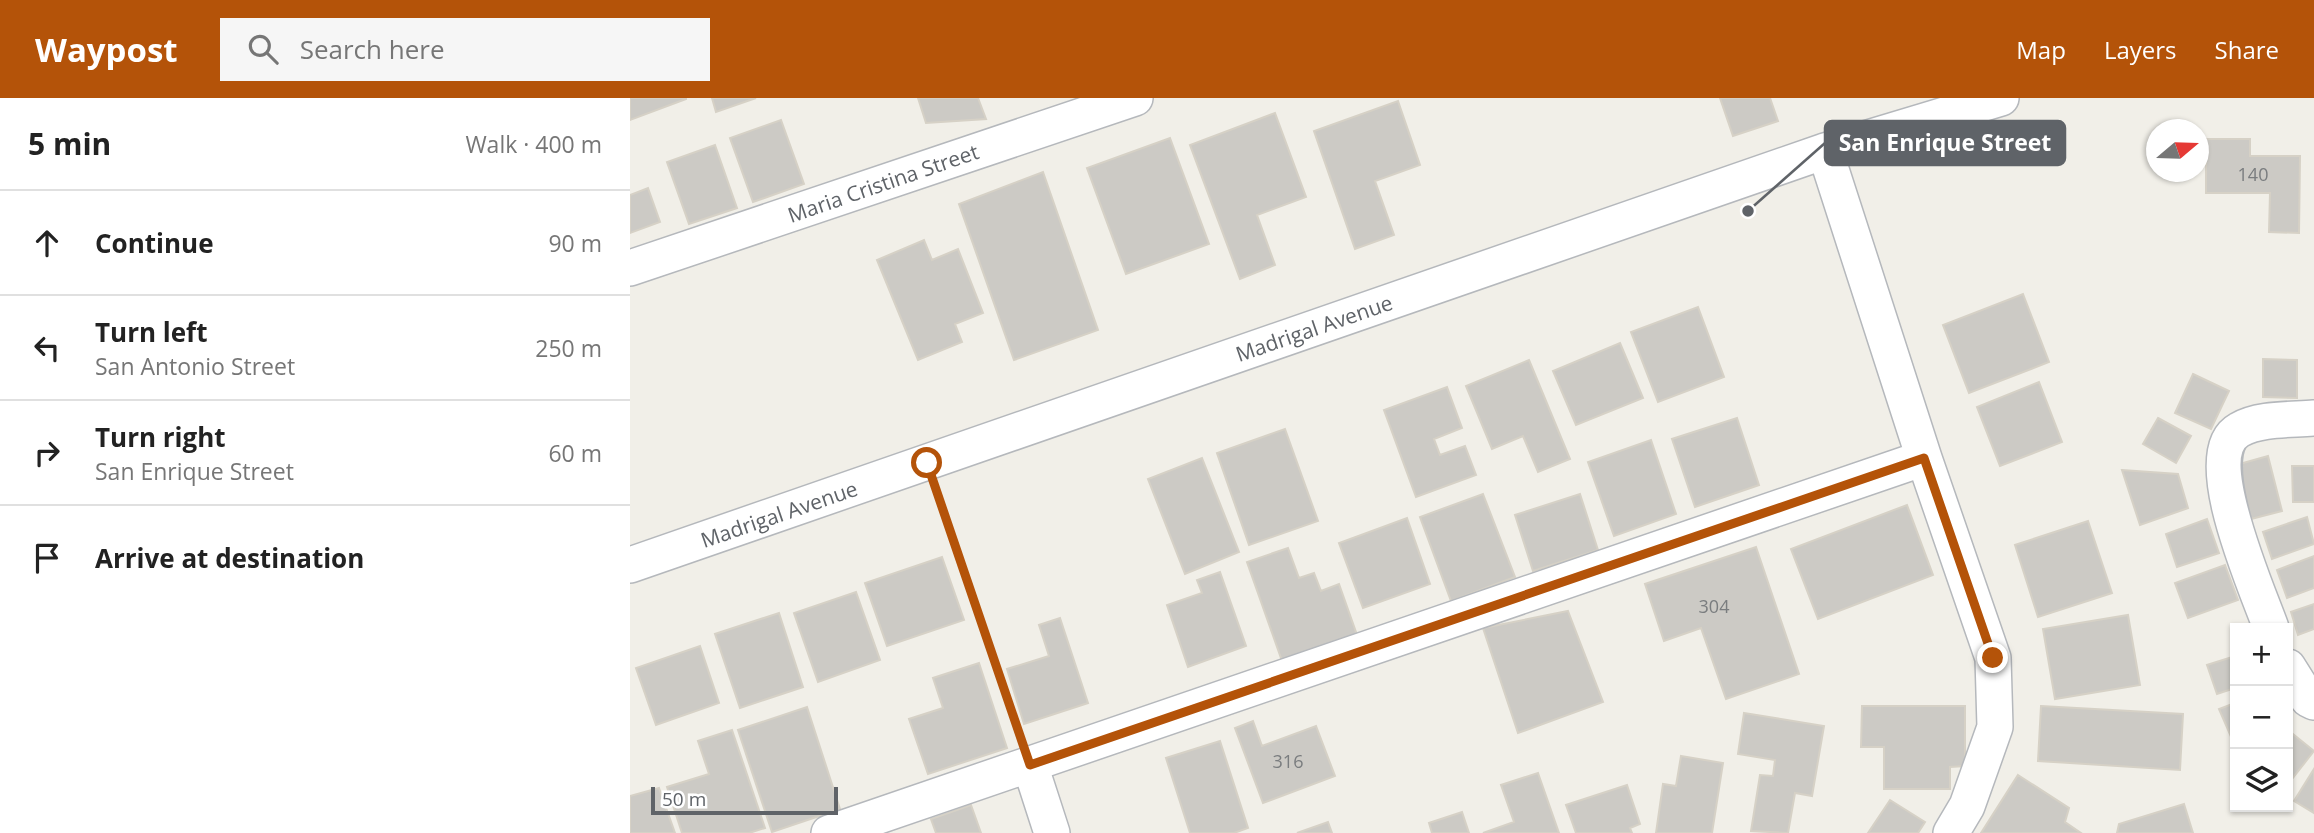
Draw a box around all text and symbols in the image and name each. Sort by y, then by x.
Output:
search box [220,18,710,81]
text: Waypost [35,27,178,72]
icon: search [244,30,282,68]
text: Search here [300,31,445,67]
text: Map [2016,33,2066,66]
text: Layers [2104,33,2177,66]
text: Share [2215,33,2279,66]
north arrow [2146,119,2209,182]
callout: San Enrique Street [1825,121,2065,165]
text: 5 min [28,123,111,164]
text: San Enrique Street [1839,126,2051,158]
text: Walk · 400 m [465,128,602,160]
street label: Maria Cristina Street [784,137,982,229]
house number: 140 [2238,162,2268,186]
icon: ahead [28,224,66,262]
text: Continue [95,225,214,261]
text: 90 m [548,227,602,259]
street label: Madrigal Avenue [1232,288,1396,368]
text: Turn left [95,314,207,350]
icon: left [28,329,66,367]
text: 250 m [535,332,602,364]
text: San Antonio Street [95,350,295,382]
text: Turn right [95,419,226,455]
icon: right [28,434,66,472]
text: 60 m [548,437,602,469]
route start [911,447,942,478]
text: San Enrique Street [95,455,294,487]
street label: Madrigal Avenue [697,474,861,554]
icon: arrive [28,539,66,577]
text: Arrive at destination [95,540,364,576]
house number: 304 [1699,594,1729,618]
map controls [2230,623,2293,812]
button: + [2230,623,2293,686]
route end [1977,642,2008,673]
button: − [2230,686,2293,749]
house number: 316 [1273,749,1303,773]
button: layers [2230,749,2293,812]
scale bar [651,784,838,816]
text: 50 m [662,786,706,812]

